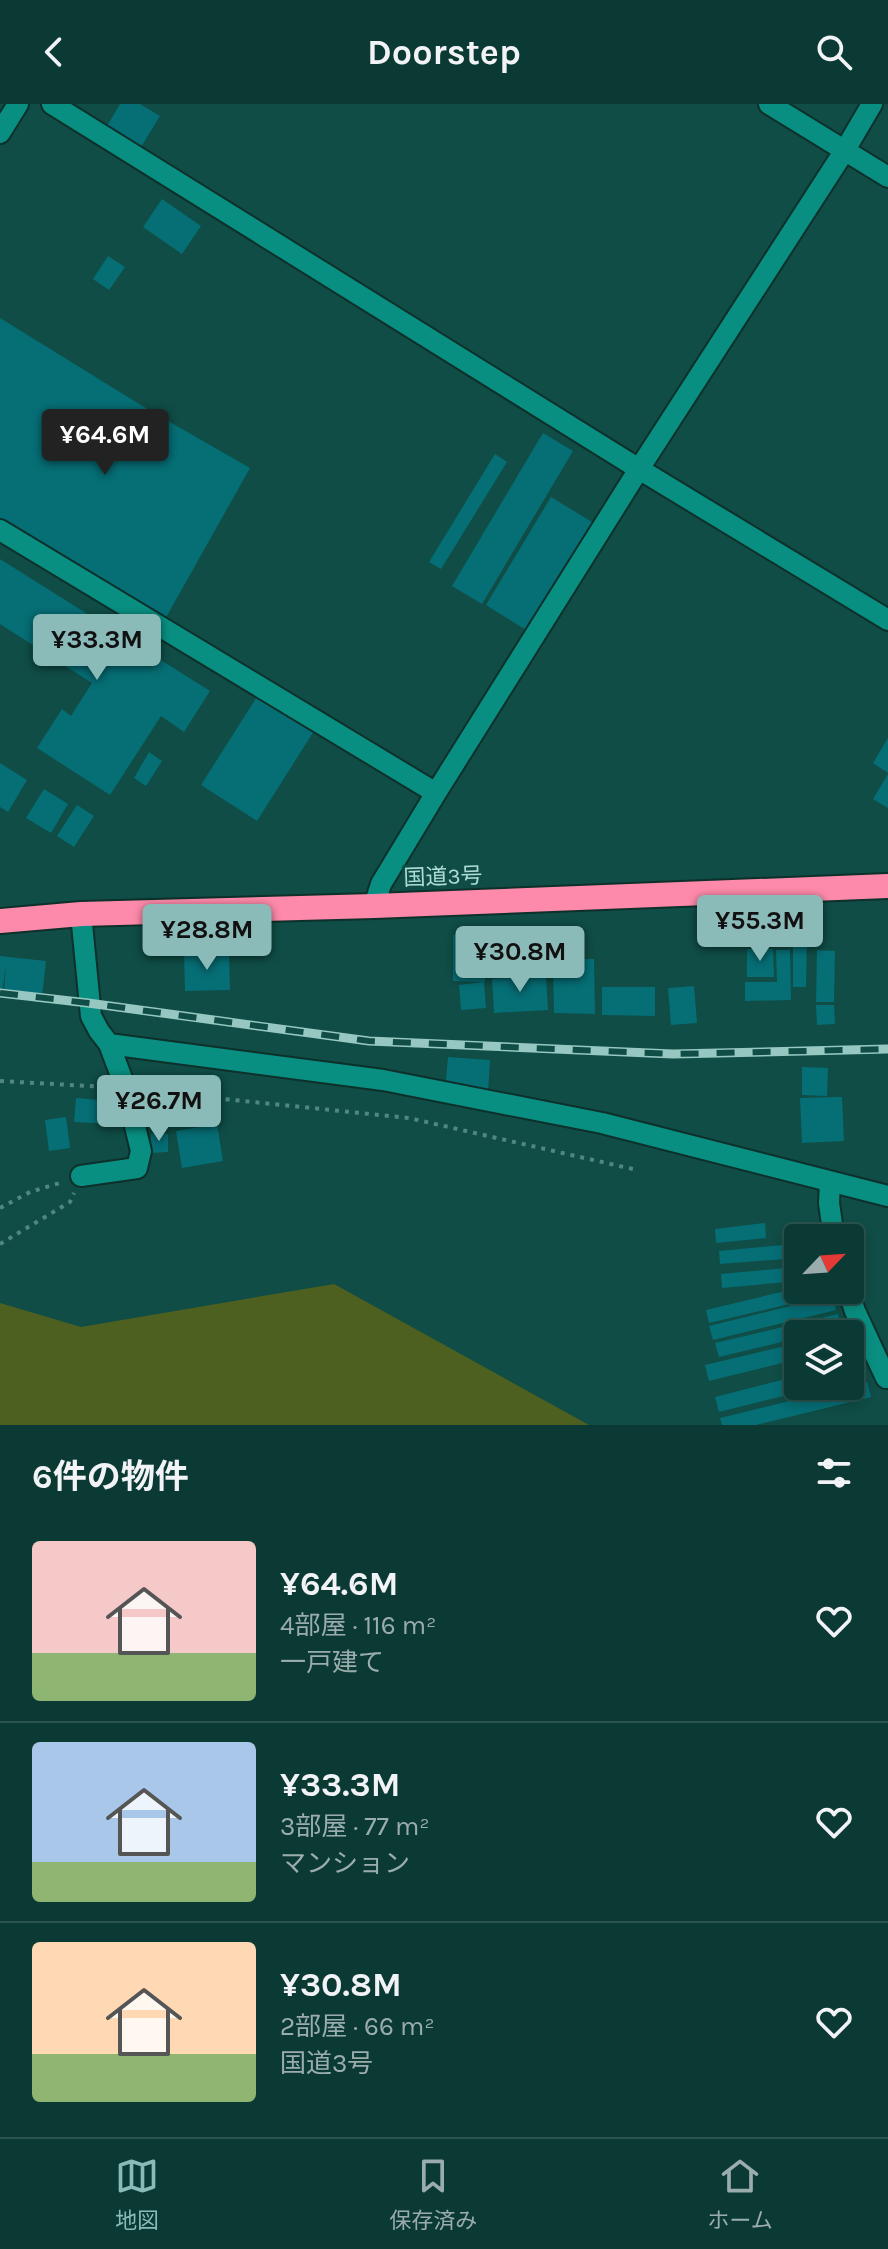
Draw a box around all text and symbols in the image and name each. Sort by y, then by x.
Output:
icon: back [32,30,76,74]
icon: search [812,30,856,74]
text: Doorstep [367,31,521,73]
pin: ¥64.6M [40,409,170,477]
text: ¥64.6M [60,419,150,450]
pin: ¥33.3M [32,614,162,682]
text: ¥33.3M [51,624,143,655]
street label: 国道3号 [403,863,483,891]
pin: ¥55.3M [695,895,825,963]
pin: ¥28.8M [142,904,272,972]
text: ¥55.3M [715,905,805,936]
text: ¥28.8M [161,914,253,945]
pin: ¥30.8M [455,926,585,994]
text: ¥30.8M [473,936,567,967]
pin: ¥26.7M [94,1075,224,1143]
text: ¥26.7M [115,1085,203,1116]
north arrow [784,1224,864,1304]
map controls [784,1224,864,1400]
button: layers [784,1320,864,1400]
icon: filters [812,1451,856,1495]
text: 6件の物件 [32,1457,189,1497]
text: ¥64.6M [280,1564,399,1604]
icon: home [96,1573,192,1669]
icon: heart [812,1599,856,1643]
text: 4部屋 · 116 m² [280,1610,437,1641]
text: 一戸建て [280,1647,384,1678]
text: ¥33.3M [280,1765,400,1805]
icon: home [96,1774,192,1870]
icon: heart [812,1800,856,1844]
text: 3部屋 · 77 m² [280,1811,430,1842]
text: マンション [280,1848,410,1879]
text: ¥30.8M [280,1965,402,2005]
icon: home [96,1974,192,2070]
icon: heart [812,2000,856,2044]
text: 2部屋 · 66 m² [280,2011,435,2042]
text: 国道3号 [280,2048,373,2079]
tab: 地図 [115,2154,159,2234]
tab: 保存済み [389,2154,477,2234]
tab: ホーム [708,2154,773,2234]

